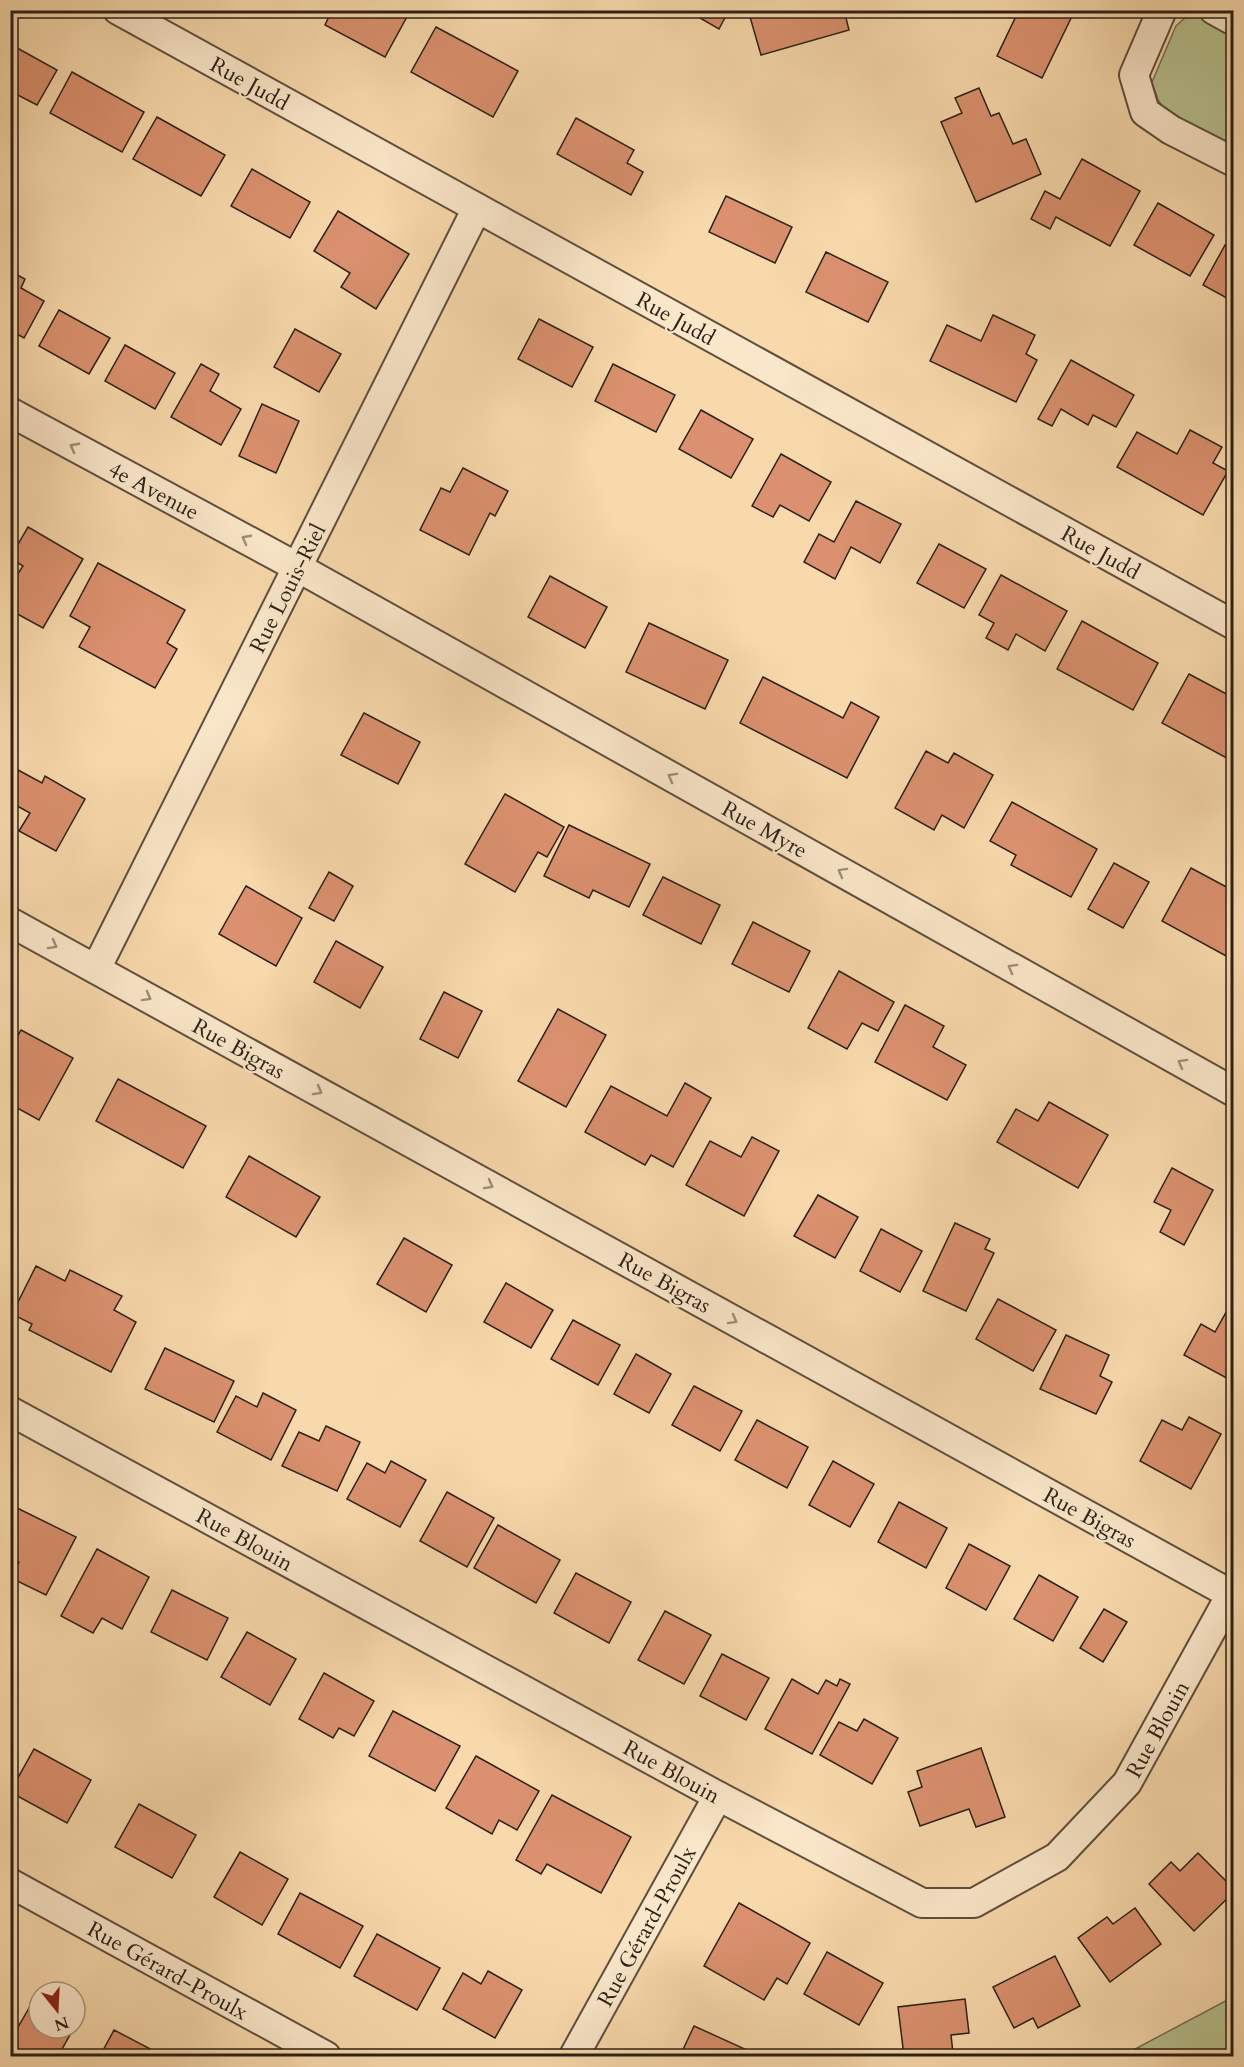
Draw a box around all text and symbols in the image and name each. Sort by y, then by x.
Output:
street label: Rue Judd [205,50,295,118]
street label: Rue Judd [631,285,721,353]
one-way arrow [70,443,80,454]
street label: 4e Avenue [103,455,204,527]
street label: Rue Louis-Riel [243,519,333,658]
street label: Rue Judd [1056,519,1146,587]
one-way arrow [242,535,252,546]
one-way arrow [668,773,678,784]
street label: Rue Myre [716,794,813,866]
one-way arrow [838,868,848,879]
one-way arrow [47,938,58,949]
one-way arrow [1008,964,1019,975]
one-way arrow [141,990,152,1001]
street label: Rue Bigras [187,1011,290,1087]
one-way arrow [1178,1059,1189,1070]
one-way arrow [312,1084,322,1095]
one-way arrow [483,1178,493,1189]
street label: Rue Bigras [613,1245,716,1321]
one-way arrow [727,1313,737,1324]
street label: Rue Bigras [1038,1480,1141,1556]
street label: Rue Blouin [191,1501,299,1579]
street label: Rue Blouin [1119,1675,1197,1783]
street label: Rue Blouin [618,1733,726,1811]
street label: Rue Gérard-Proulx [590,1841,703,2012]
street label: Rue Gérard-Proulx [82,1914,253,2027]
north arrow [27,1980,87,2040]
text: N [51,2011,71,2036]

